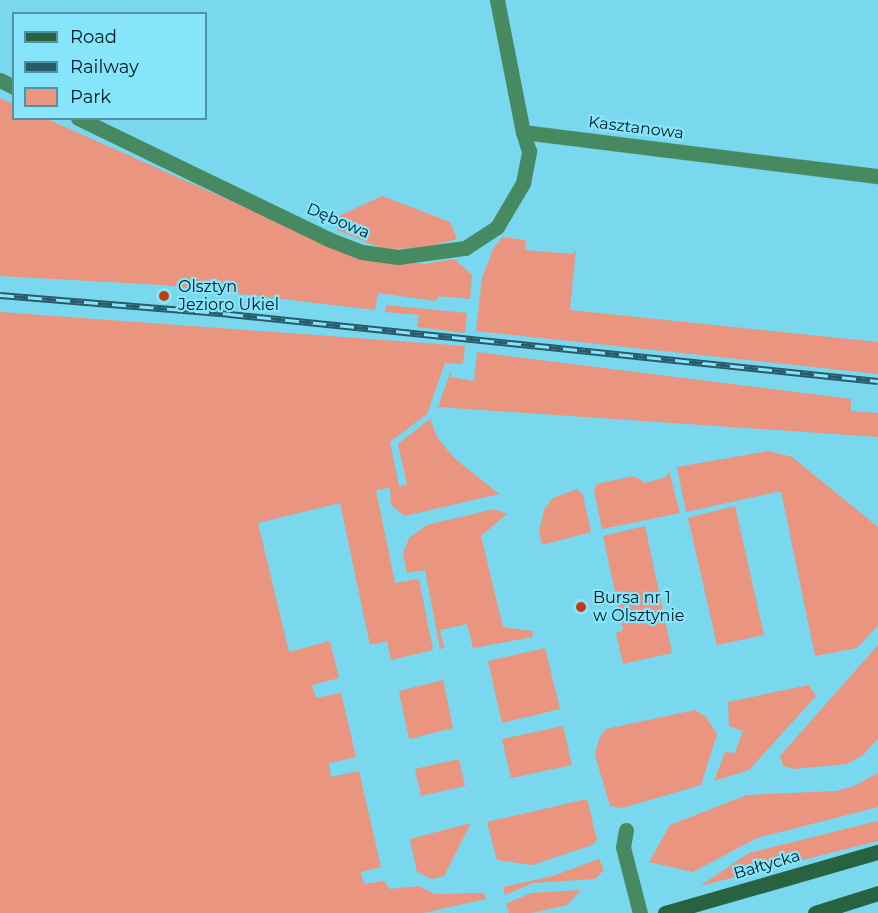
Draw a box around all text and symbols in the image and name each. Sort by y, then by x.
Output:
legend [12,12,207,120]
text: Road [70,26,117,48]
text: Railway [70,56,139,78]
text: Park [70,86,111,108]
street label: Kasztanowa [587,113,685,143]
street label: Dębowa [304,199,372,243]
place label: Olsztyn Jezioro Ukiel [178,277,279,315]
marker: Olsztyn Jezioro Ukiel [155,287,173,305]
place label: Bursa nr 1 w Olsztynie [593,588,684,626]
marker: Bursa nr 1 w Olsztynie [574,600,588,614]
street label: Bałtycka [732,846,802,884]

